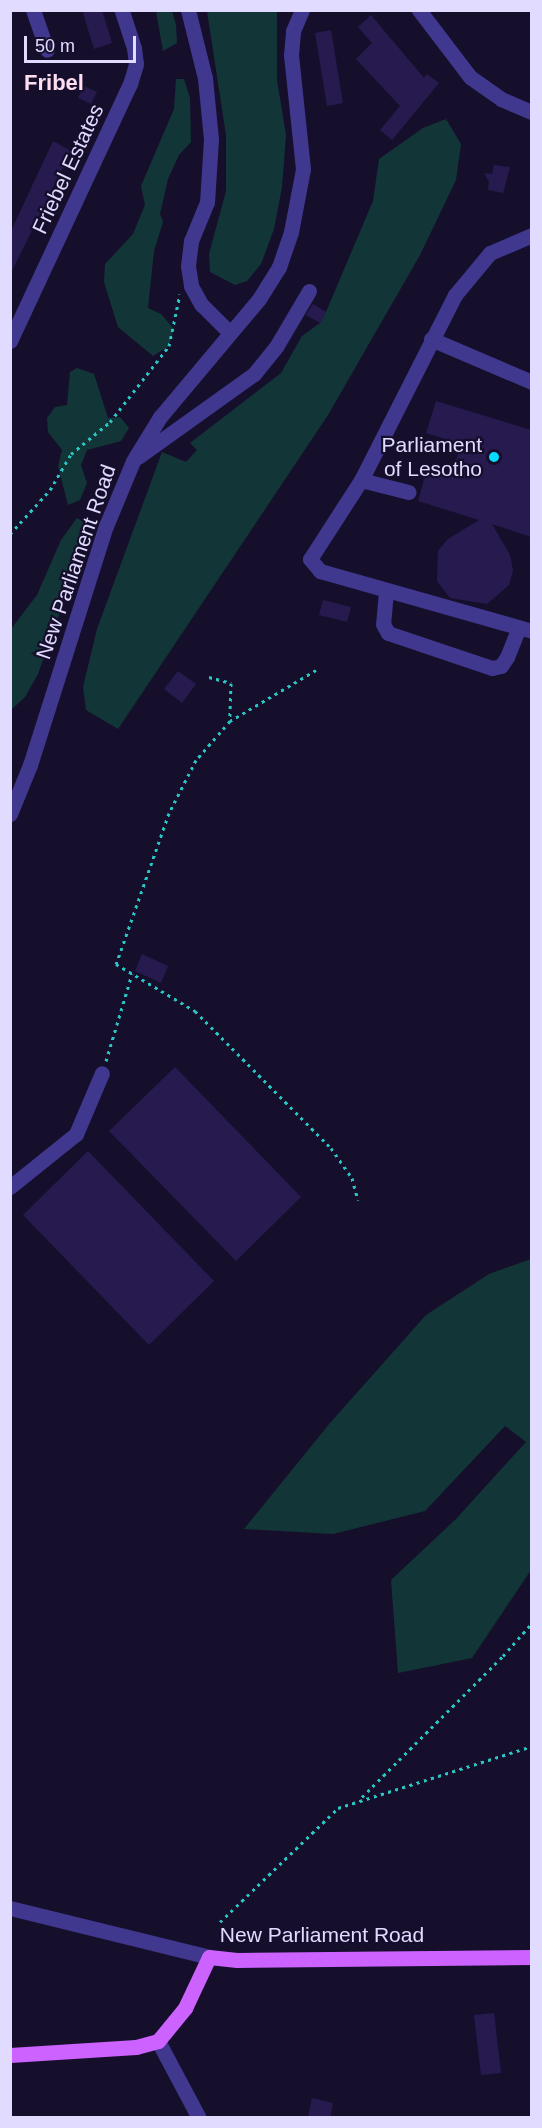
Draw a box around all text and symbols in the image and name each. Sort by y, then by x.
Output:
scale bar [27,24,140,62]
text: 50 m [35,36,75,56]
district label: Fribel [24,70,84,96]
street label: Friebel Estates [27,100,109,238]
place label: Parliament of Lesotho [382,432,482,482]
marker: Parliament of Lesotho [487,450,501,464]
street label: New Parliament Road [31,461,121,663]
street label: New Parliament Road [220,1922,424,1948]

